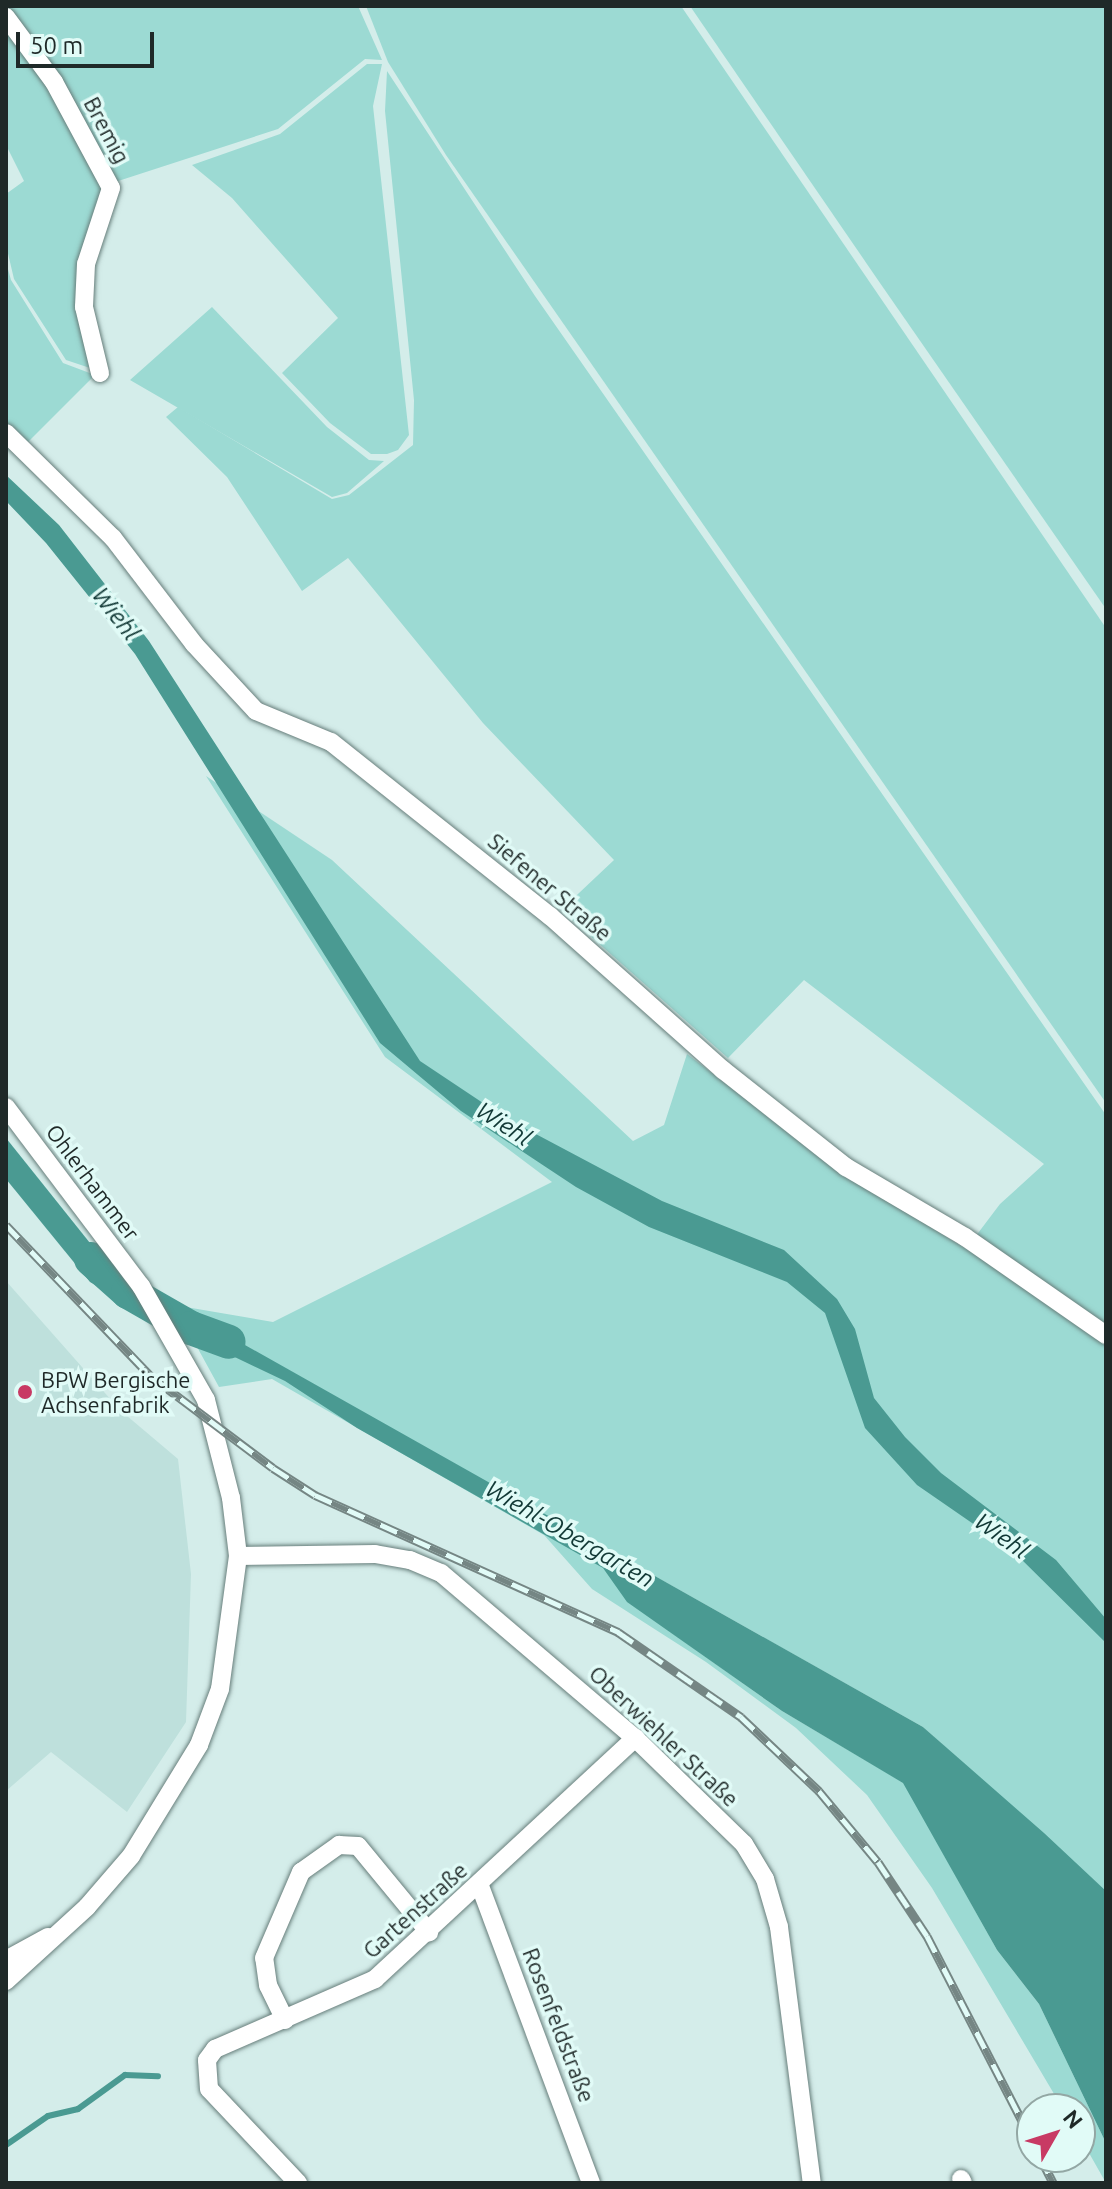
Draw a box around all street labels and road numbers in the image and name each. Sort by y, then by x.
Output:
street label: Bremig [79,92,135,168]
street label: Siefener Straße [483,828,617,946]
street label: Ohlerhammer [41,1119,145,1245]
street label: Oberwiehler Straße [584,1660,744,1812]
street label: Gartenstraße [358,1856,472,1964]
street label: Rosenfeldstraße [517,1944,601,2106]

